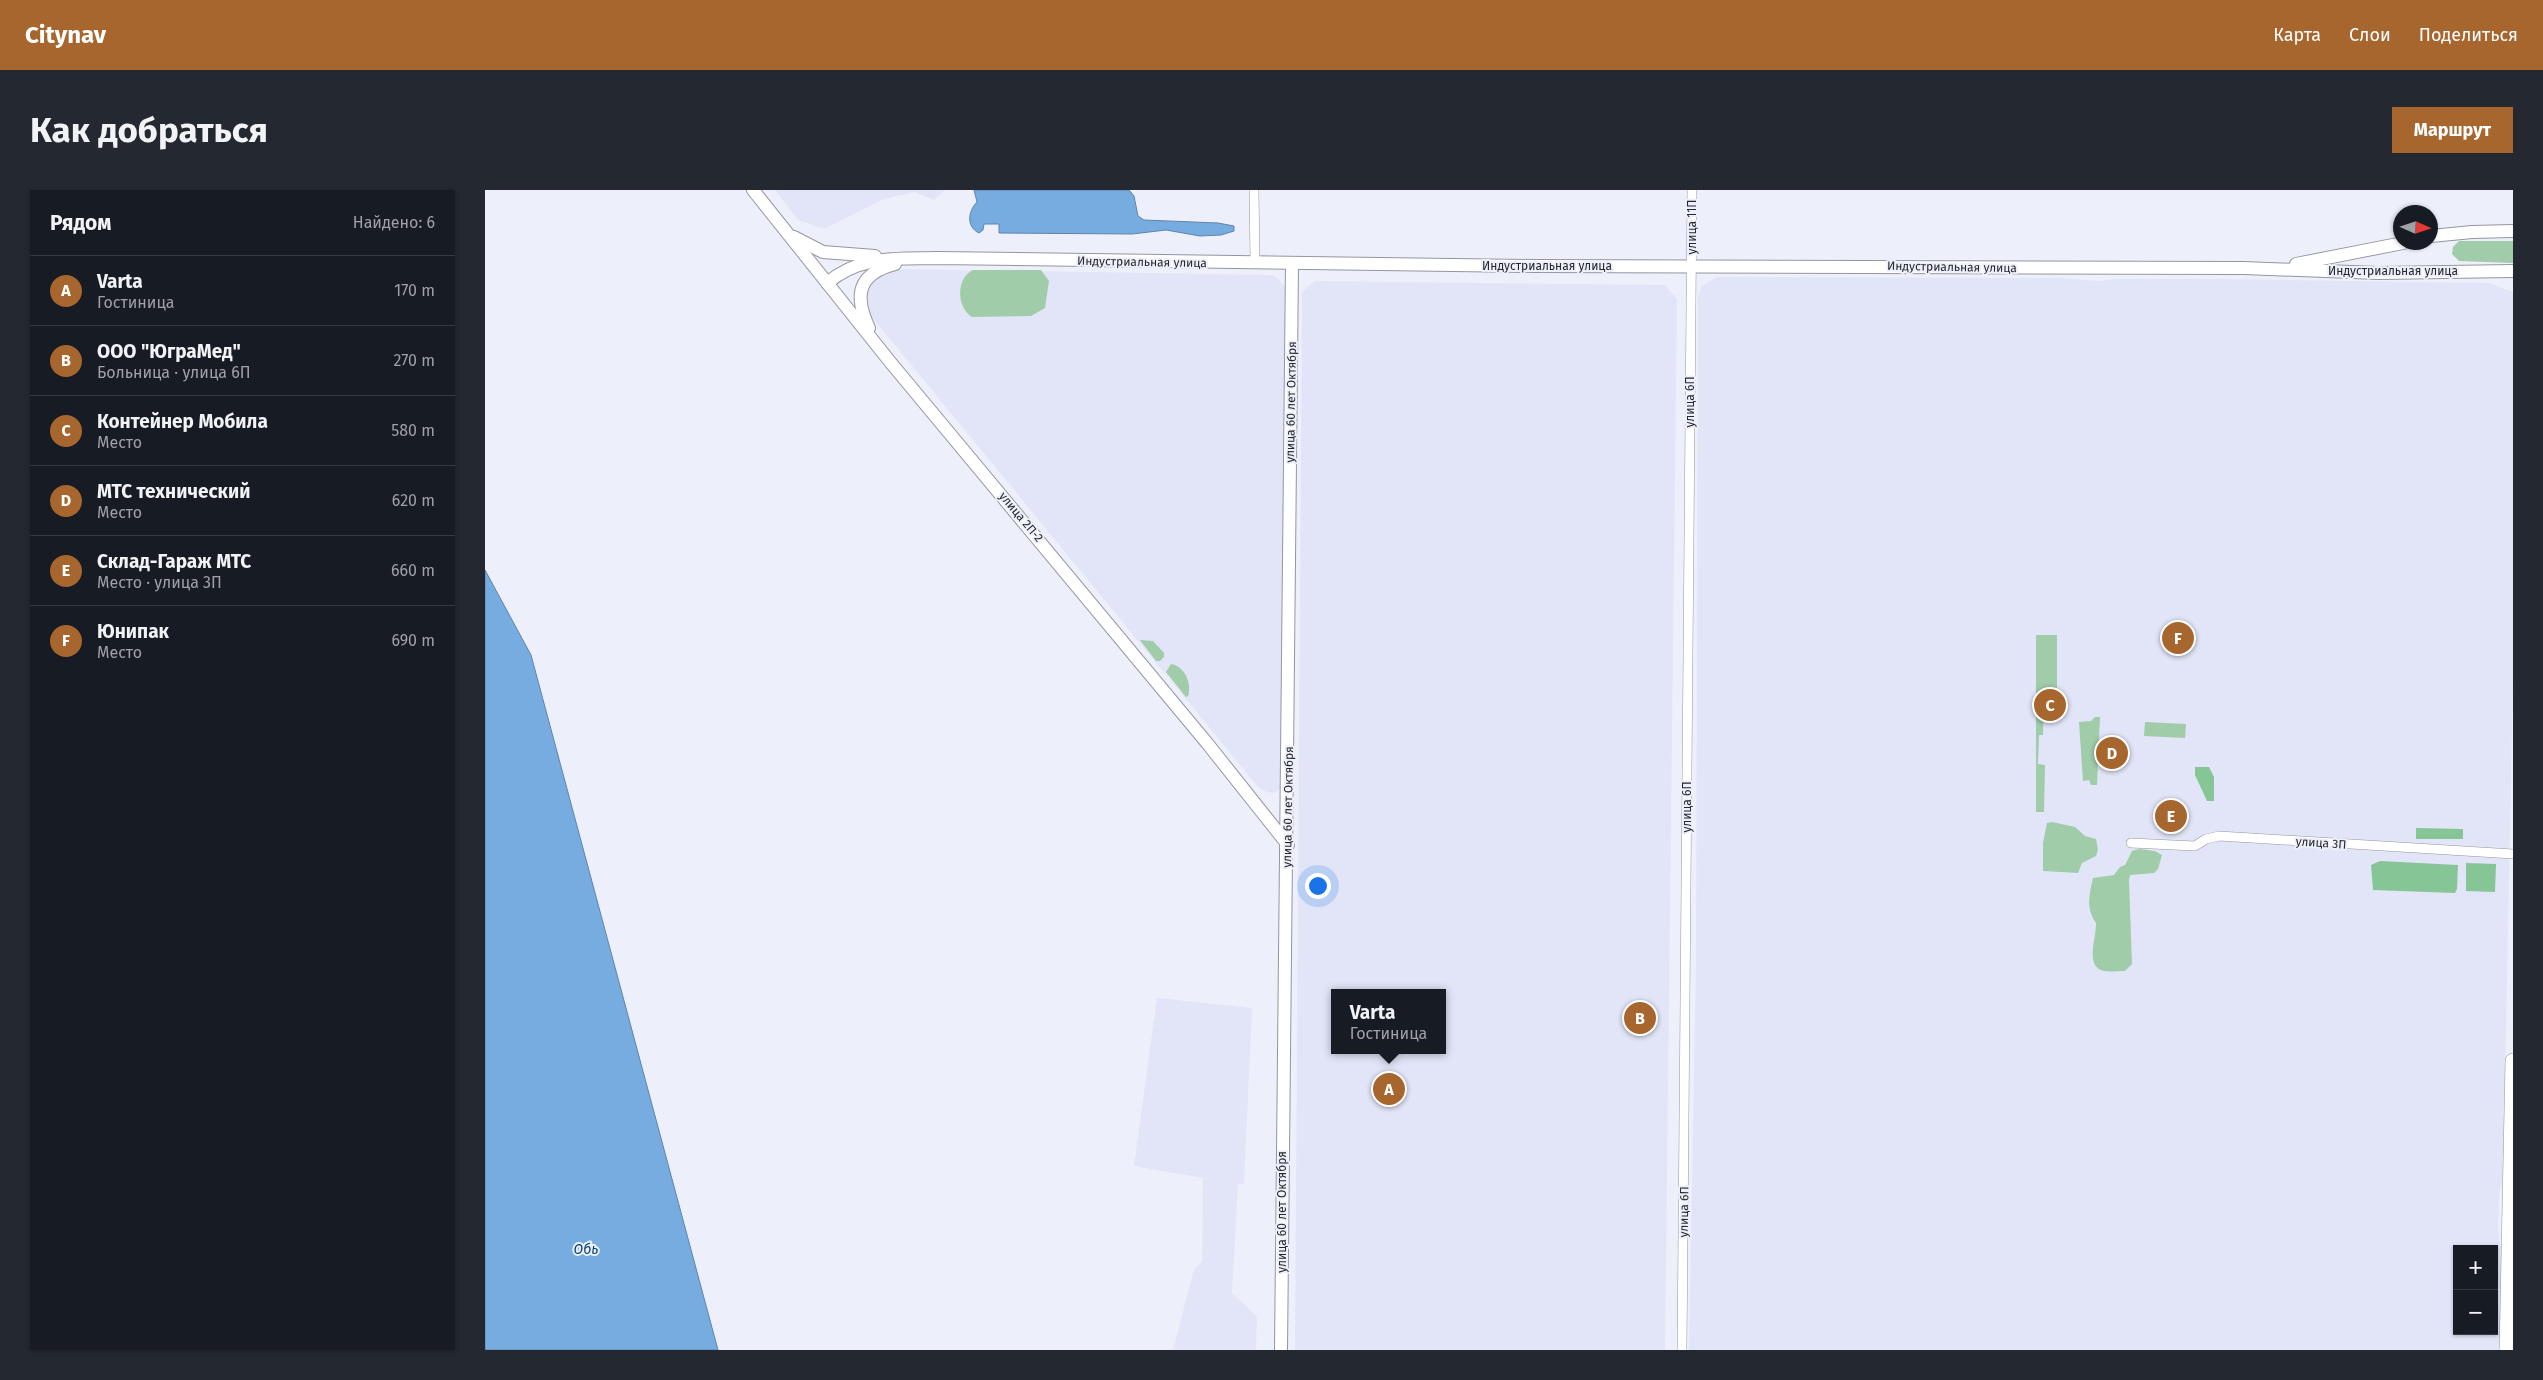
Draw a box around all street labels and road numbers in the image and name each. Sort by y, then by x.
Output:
street label: улица 11П [1685,200,1699,254]
street label: Индустриальная улица [1077,254,1207,270]
street label: Индустриальная улица [1482,259,1612,273]
street label: Индустриальная улица [1887,259,2017,275]
street label: Индустриальная улица [2328,264,2458,278]
street label: улица 60 лет Октября [1283,341,1299,463]
street label: улица 6П [1683,376,1697,428]
street label: улица 2П-2 [996,489,1046,545]
street label: улица 60 лет Октября [1280,746,1296,868]
street label: улица 6П [1680,781,1694,833]
street label: улица 3П [2295,834,2347,852]
street label: улица 60 лет Октября [1275,1151,1289,1273]
street label: улица 6П [1677,1186,1691,1238]

